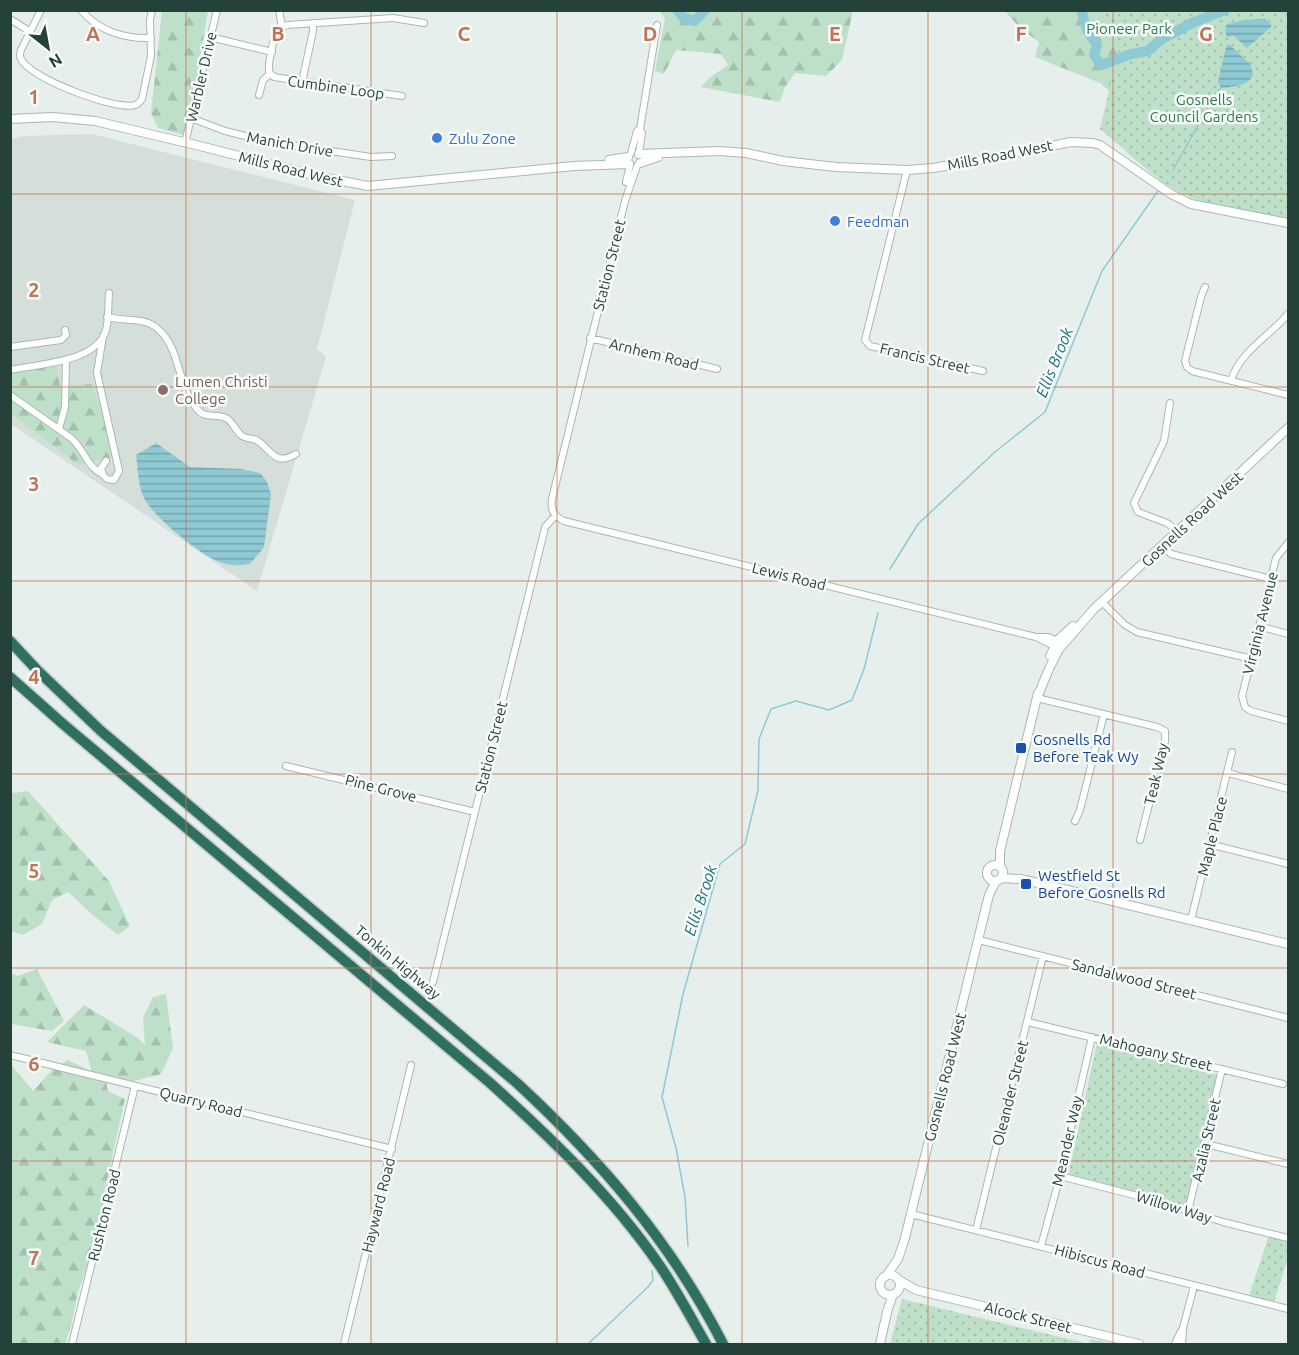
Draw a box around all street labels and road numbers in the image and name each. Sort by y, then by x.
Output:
street label: Warbler Drive [182,30,220,124]
street label: Cumbine Loop [287,72,385,102]
street label: Manich Drive [245,128,335,160]
street label: Mills Road West [946,136,1054,174]
street label: Mills Road West [237,148,345,190]
street label: Station Street [589,217,629,312]
street label: Arnhem Road [607,335,701,373]
street label: Francis Street [878,339,972,377]
street label: Gosnells Road West [1138,468,1246,570]
street label: Lewis Road [750,559,828,593]
street label: Virginia Avenue [1239,570,1281,676]
street label: Station Street [471,699,511,794]
street label: Teak Way [1141,741,1171,807]
street label: Pine Grove [344,771,418,805]
street label: Maple Place [1194,795,1230,877]
street label: Tonkin Highway [352,921,444,1003]
street label: Sandalwood Street [1070,955,1198,1003]
street label: Gosnells Road West [921,1011,969,1143]
street label: Mahogany Street [1098,1030,1214,1074]
street label: Oleander Street [989,1038,1031,1148]
street label: Quarry Road [158,1083,244,1121]
street label: Meander Way [1048,1094,1086,1188]
street label: Azalia Street [1188,1096,1224,1183]
street label: Hayward Road [358,1156,398,1254]
street label: Rushton Road [84,1167,124,1263]
street label: Willow Way [1134,1187,1214,1227]
street label: Hibiscus Road [1053,1241,1147,1281]
street label: Alcock Street [983,1298,1073,1336]

